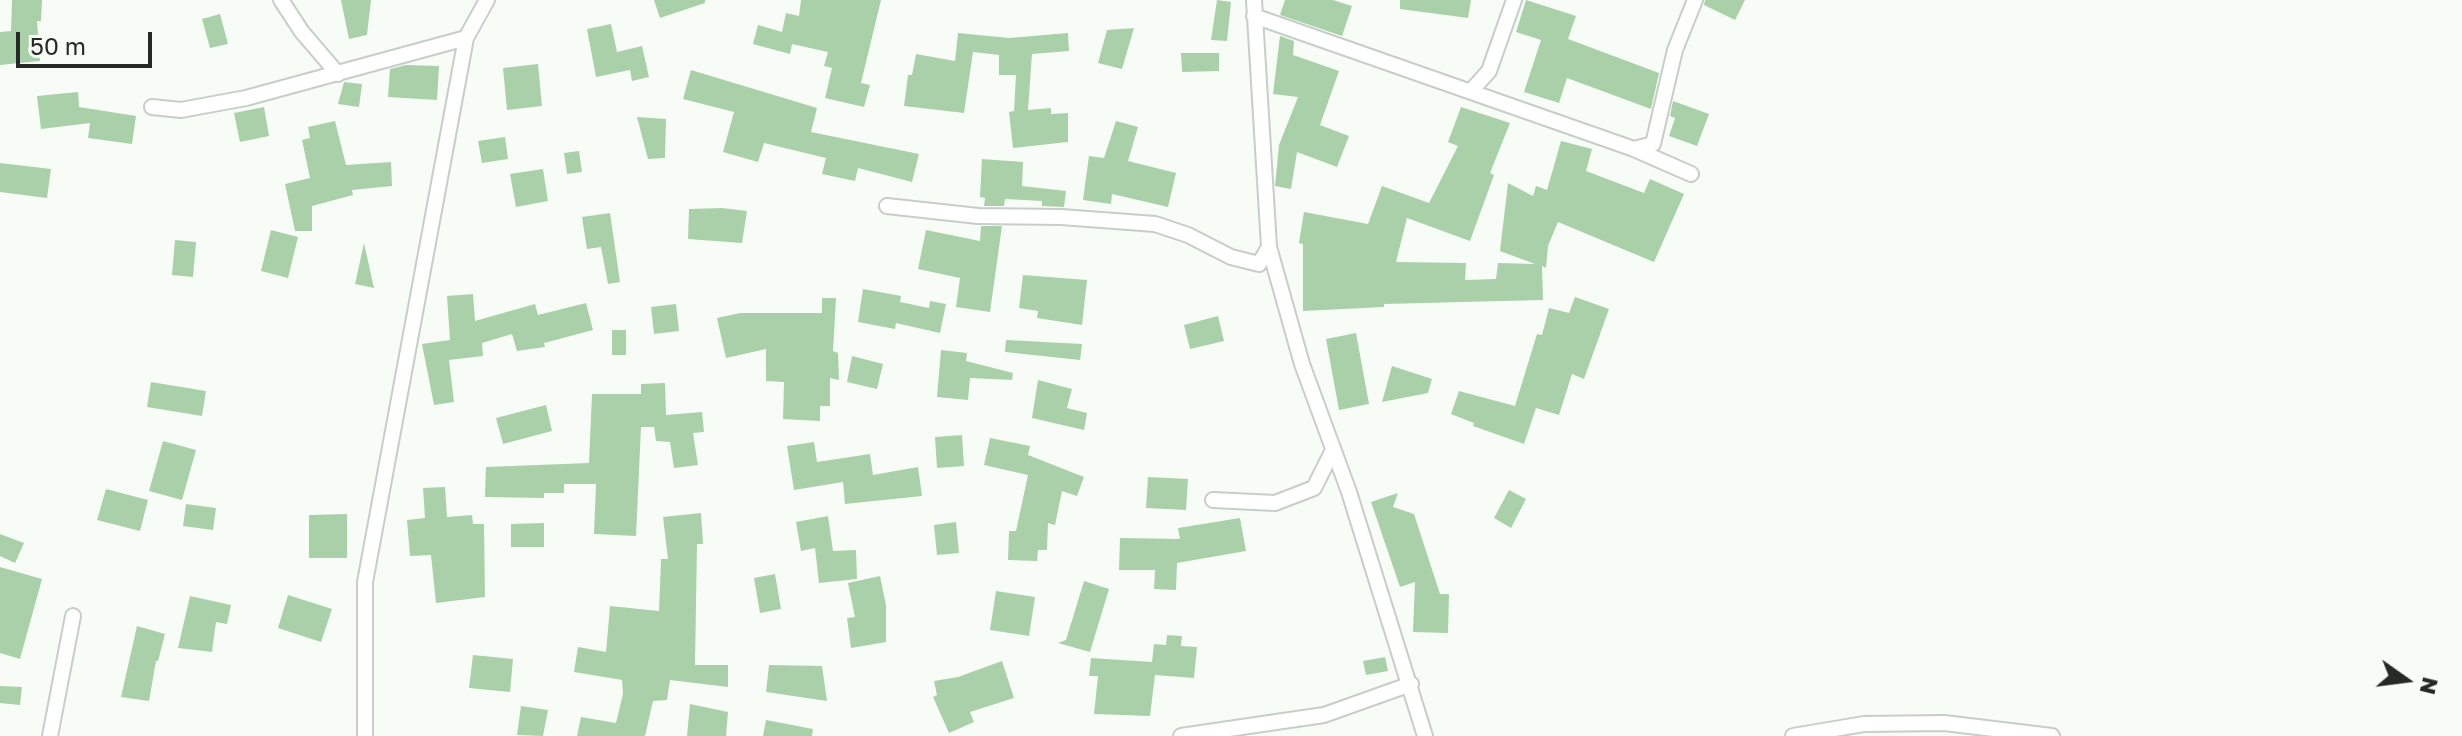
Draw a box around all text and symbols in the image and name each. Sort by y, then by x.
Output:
scale bar [20,16,156,66]
text: 50 m [30,31,86,60]
north arrow [2366,640,2446,720]
text: N [2415,675,2445,697]

